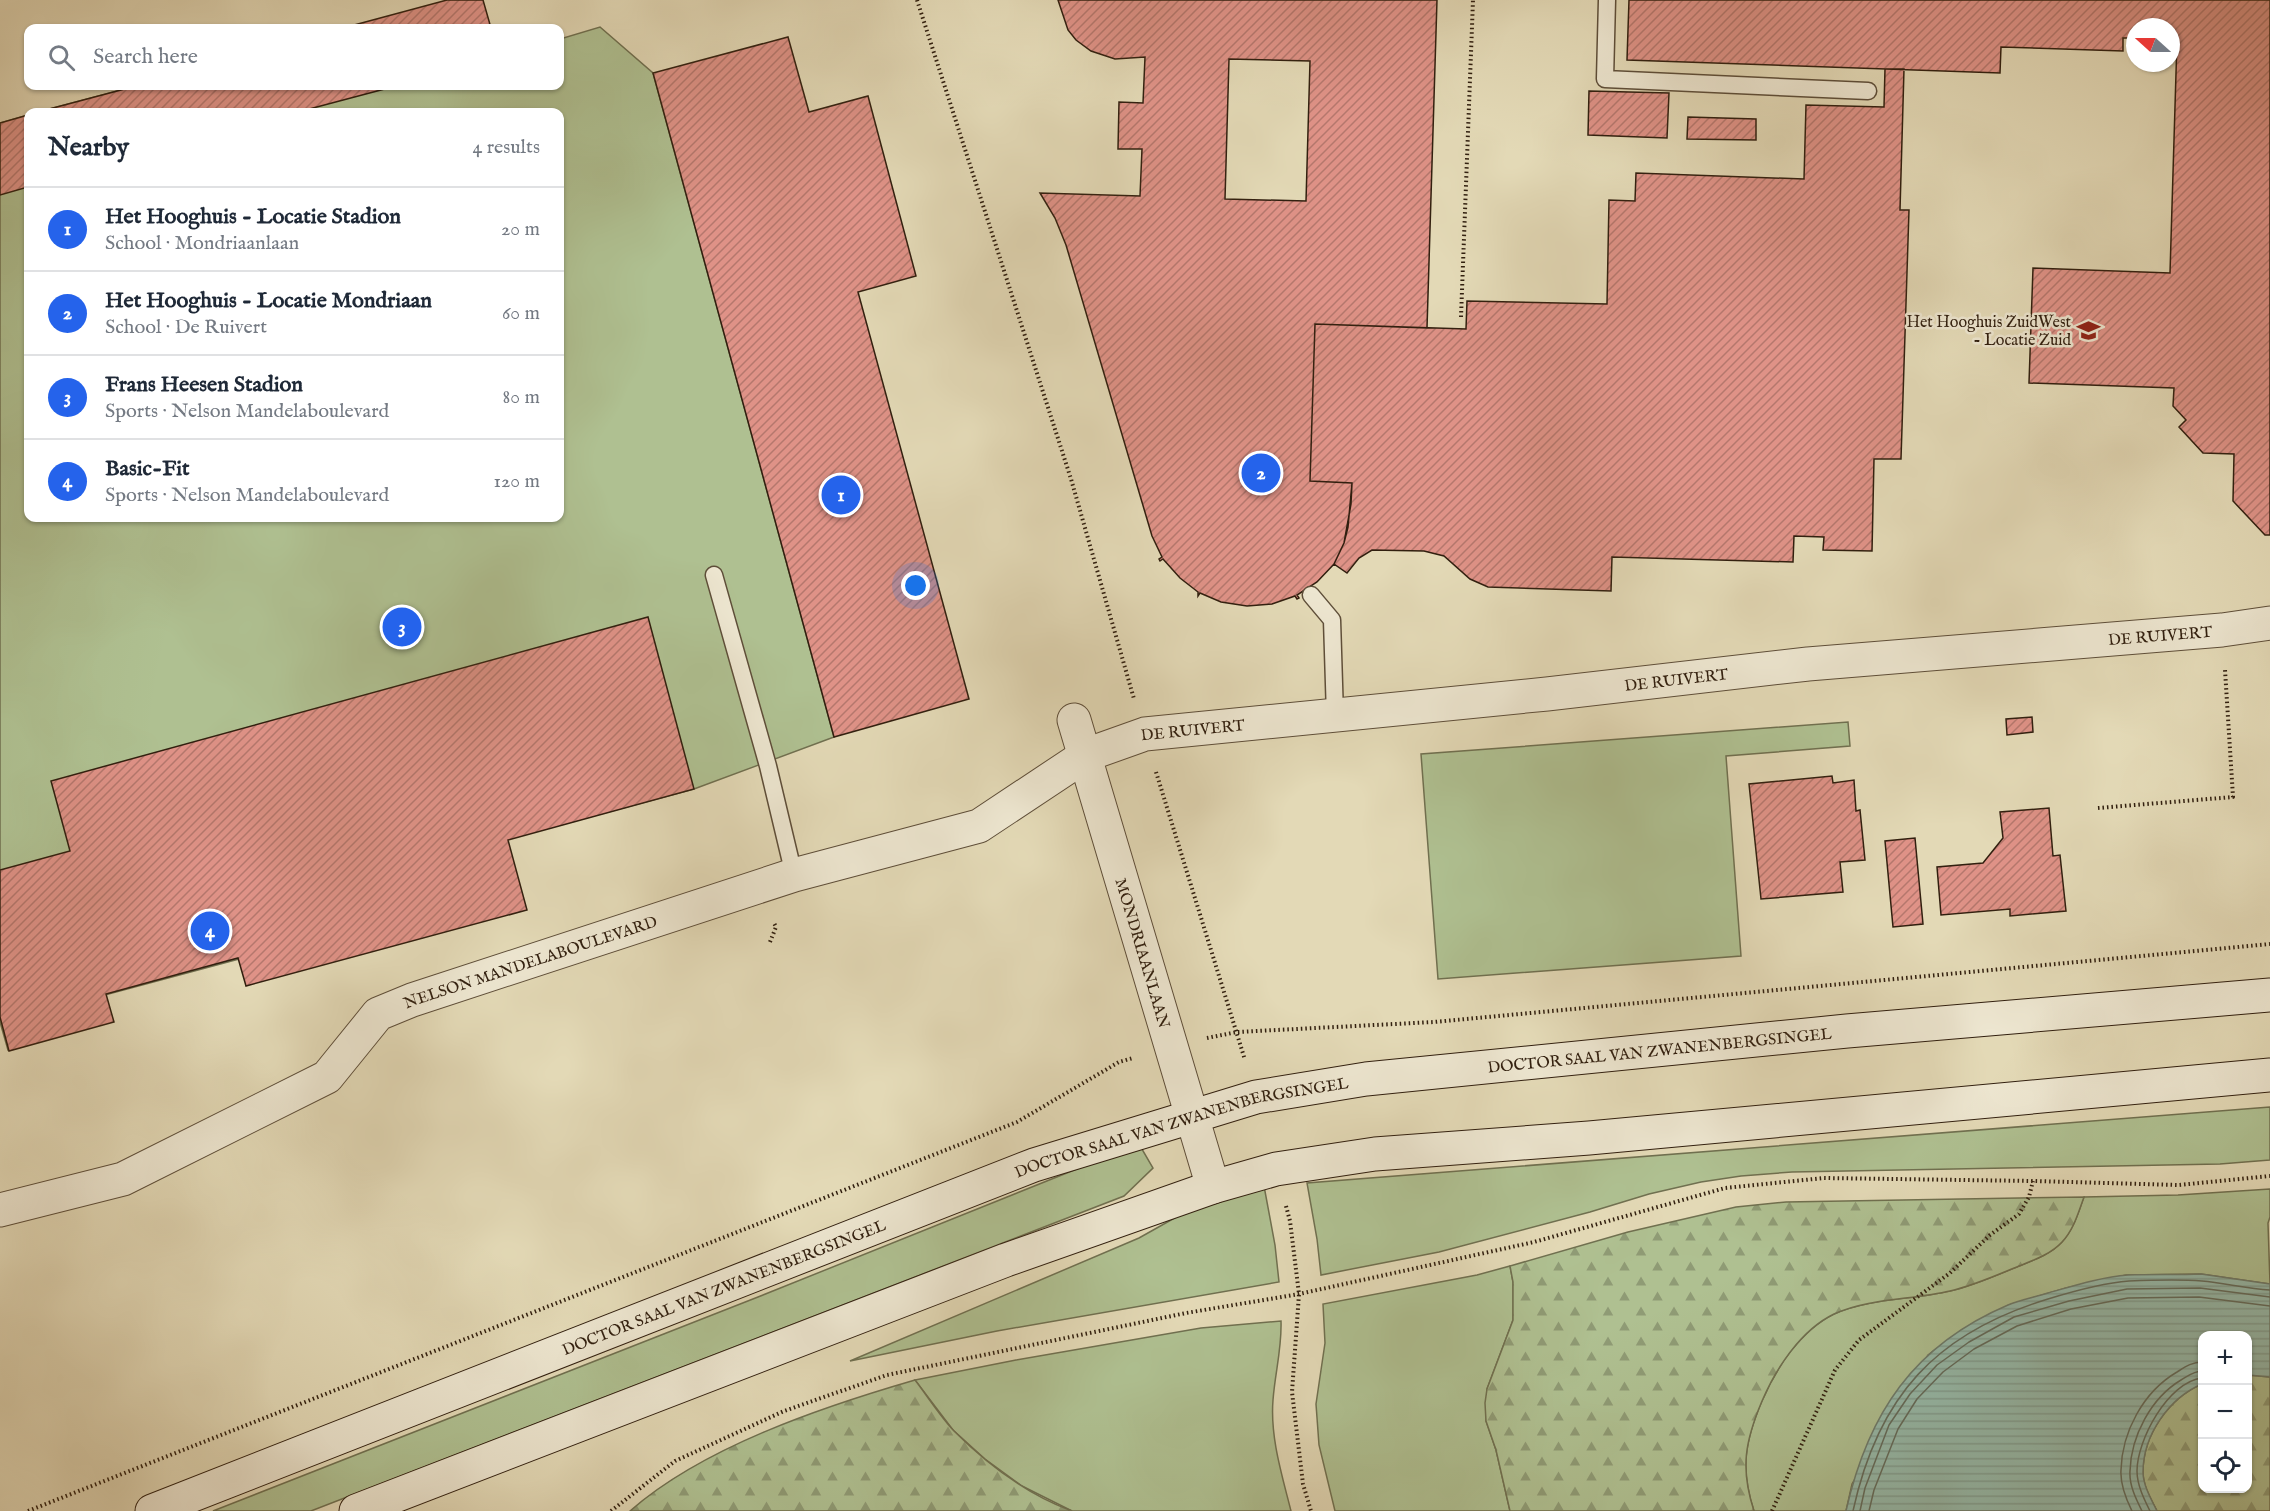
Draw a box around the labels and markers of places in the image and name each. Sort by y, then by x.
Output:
place label: Het Hooghuis ZuidWest - Locatie Zuid [1906,313,2072,351]
school or university icon: Het Hooghuis ZuidWest - Locatie Zuid [2076,317,2102,343]
pin: 2 [1242,450,1280,496]
pin: 1 [822,472,860,518]
pin: 3 [382,604,422,650]
pin: 4 [190,908,230,954]

